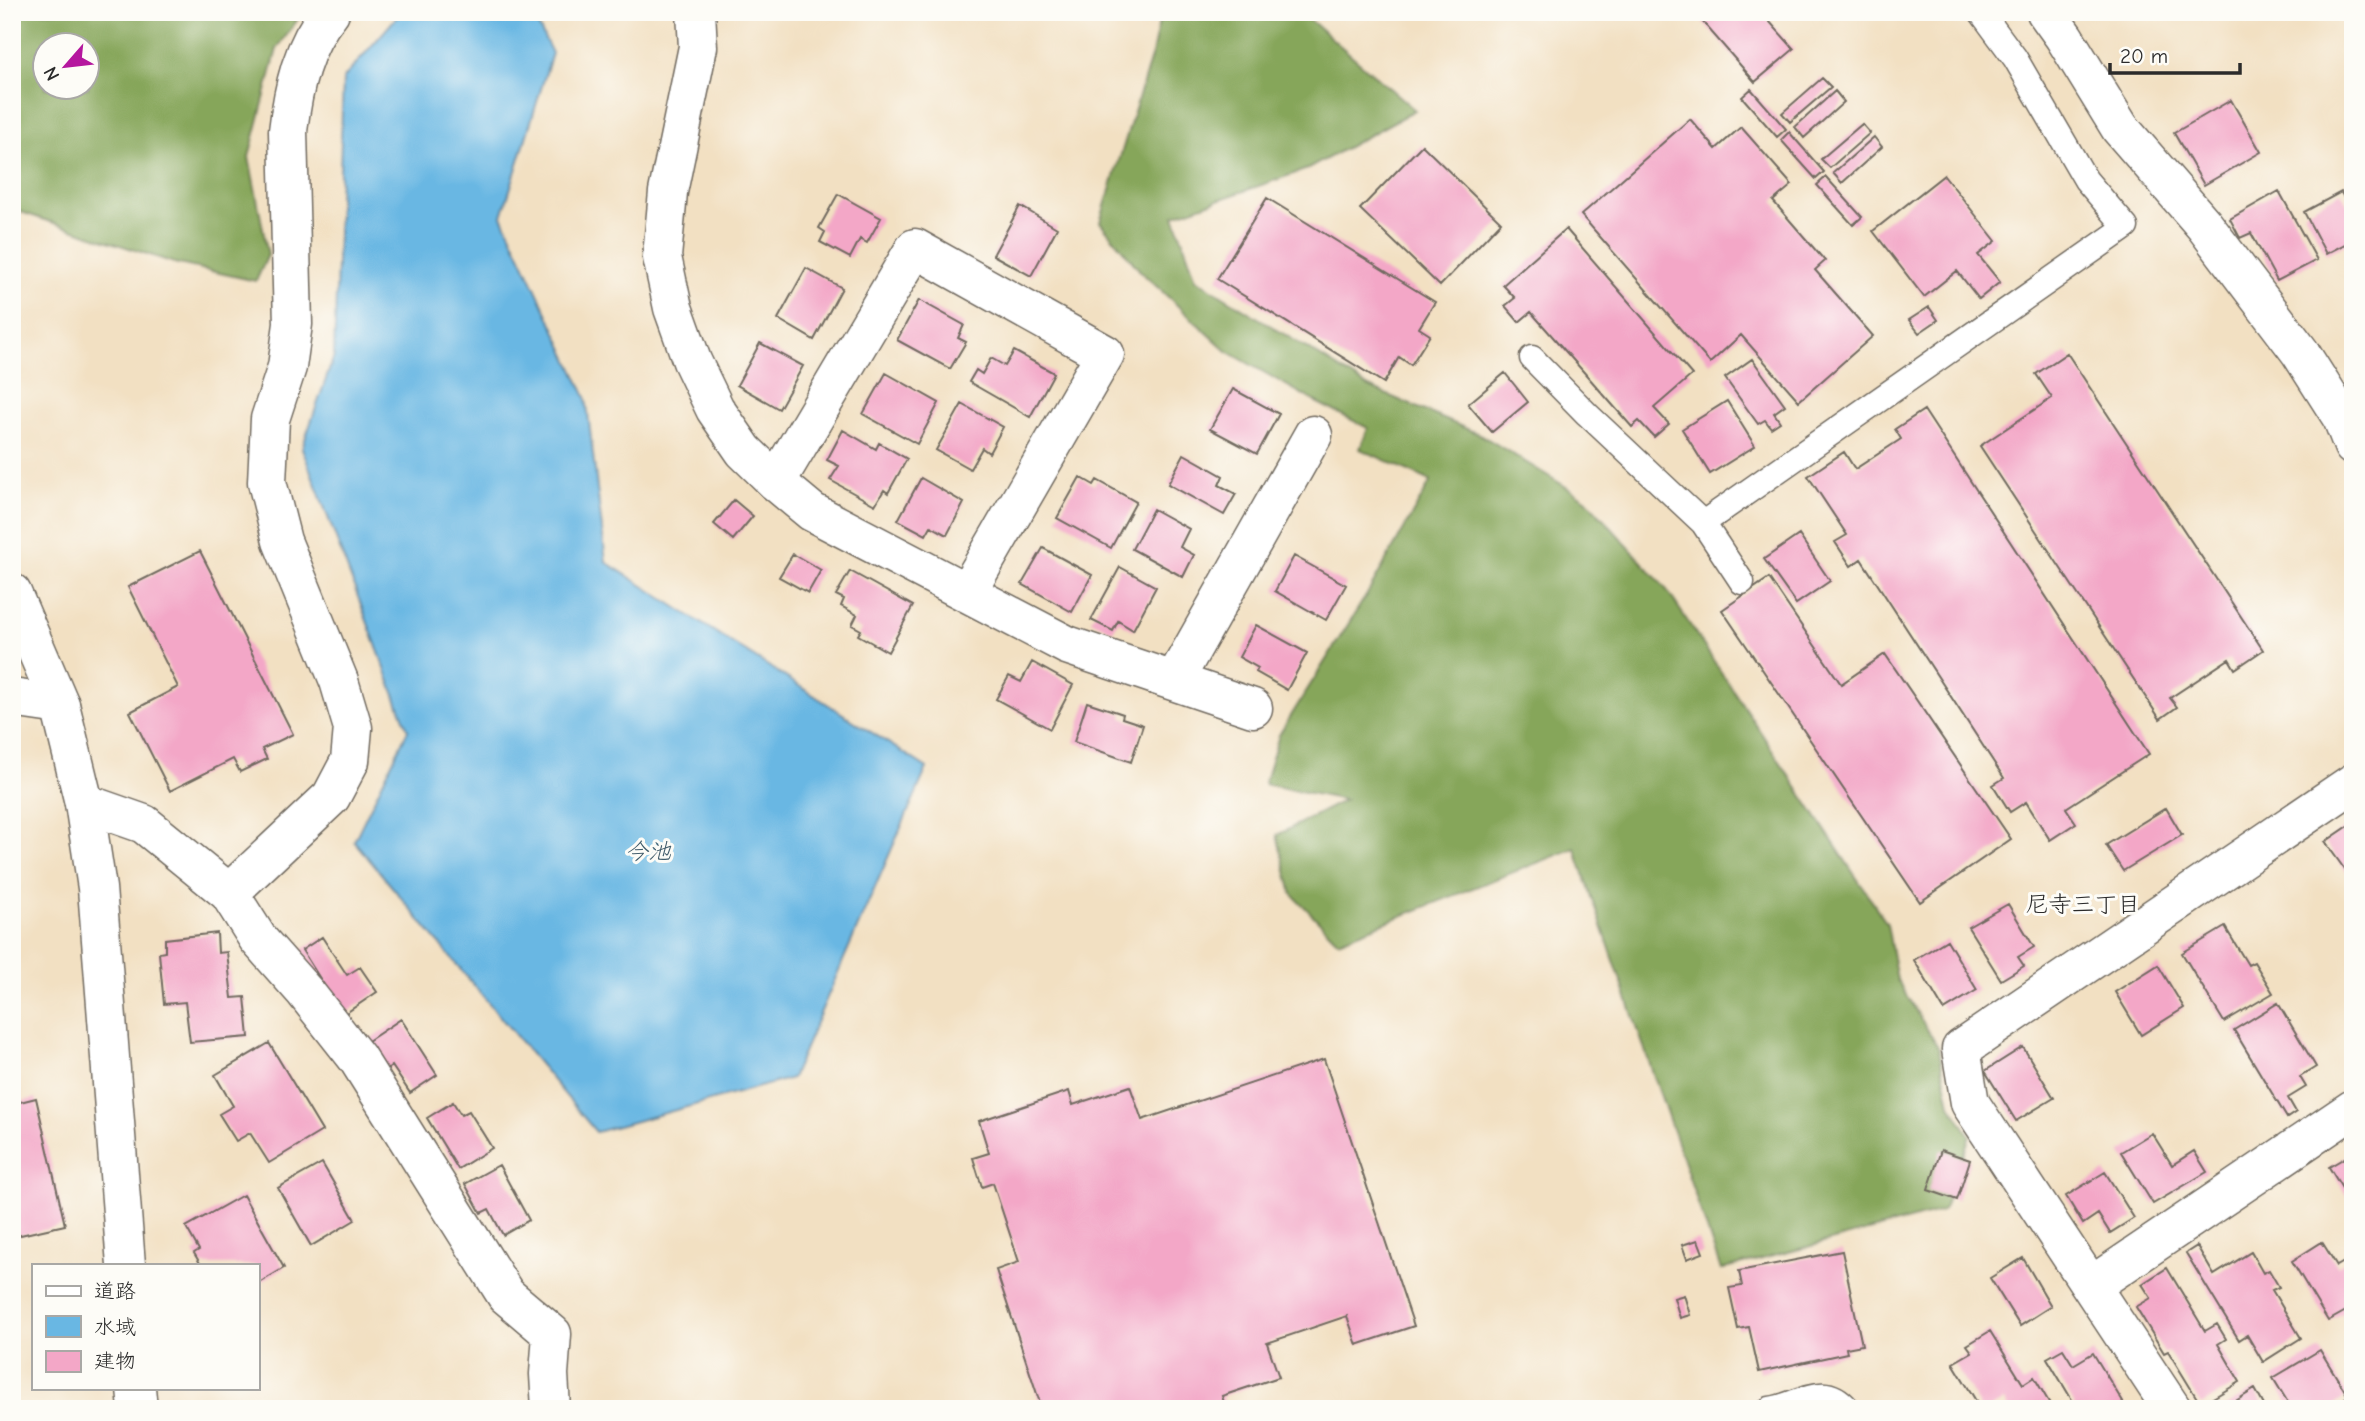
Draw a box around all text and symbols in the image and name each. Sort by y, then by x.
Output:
north arrow [32,32,102,102]
scale bar [2110,32,2239,76]
text: 20 m [2120,44,2168,68]
text: N [39,63,64,84]
water label: 今池 [625,838,672,865]
district label: 尼寺三丁目 [2026,891,2141,918]
legend [32,1264,259,1390]
text: 道路 [94,1279,136,1303]
text: 水域 [94,1315,136,1339]
text: 建物 [94,1349,136,1373]

